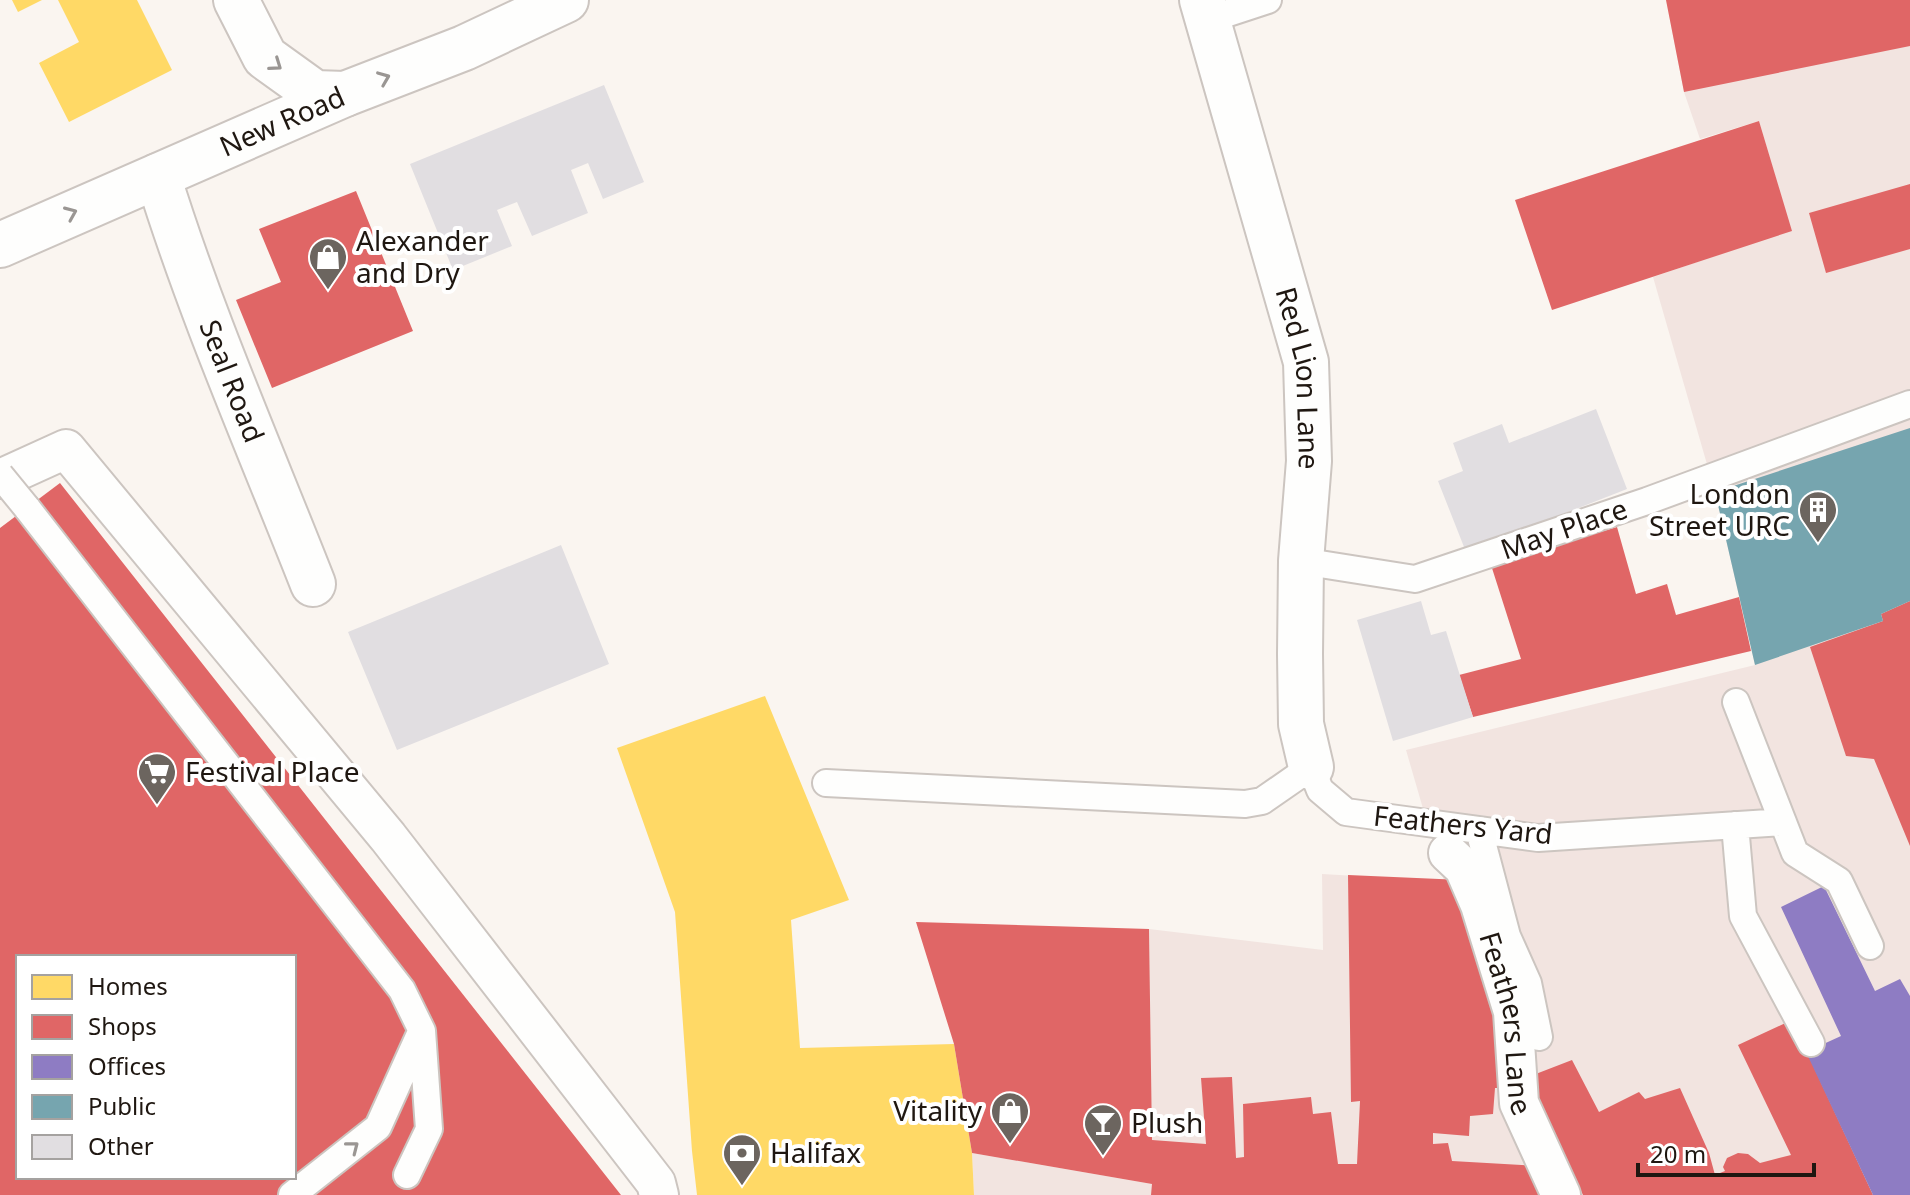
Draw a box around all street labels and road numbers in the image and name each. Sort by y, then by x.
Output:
street label: New Road [213,76,350,165]
street label: Red Lion Lane [1267,282,1330,471]
street label: Seal Road [192,314,274,448]
street label: May Place [1495,489,1632,567]
street label: Feathers Yard [1372,796,1555,852]
street label: Feathers Lane [1471,927,1542,1121]

